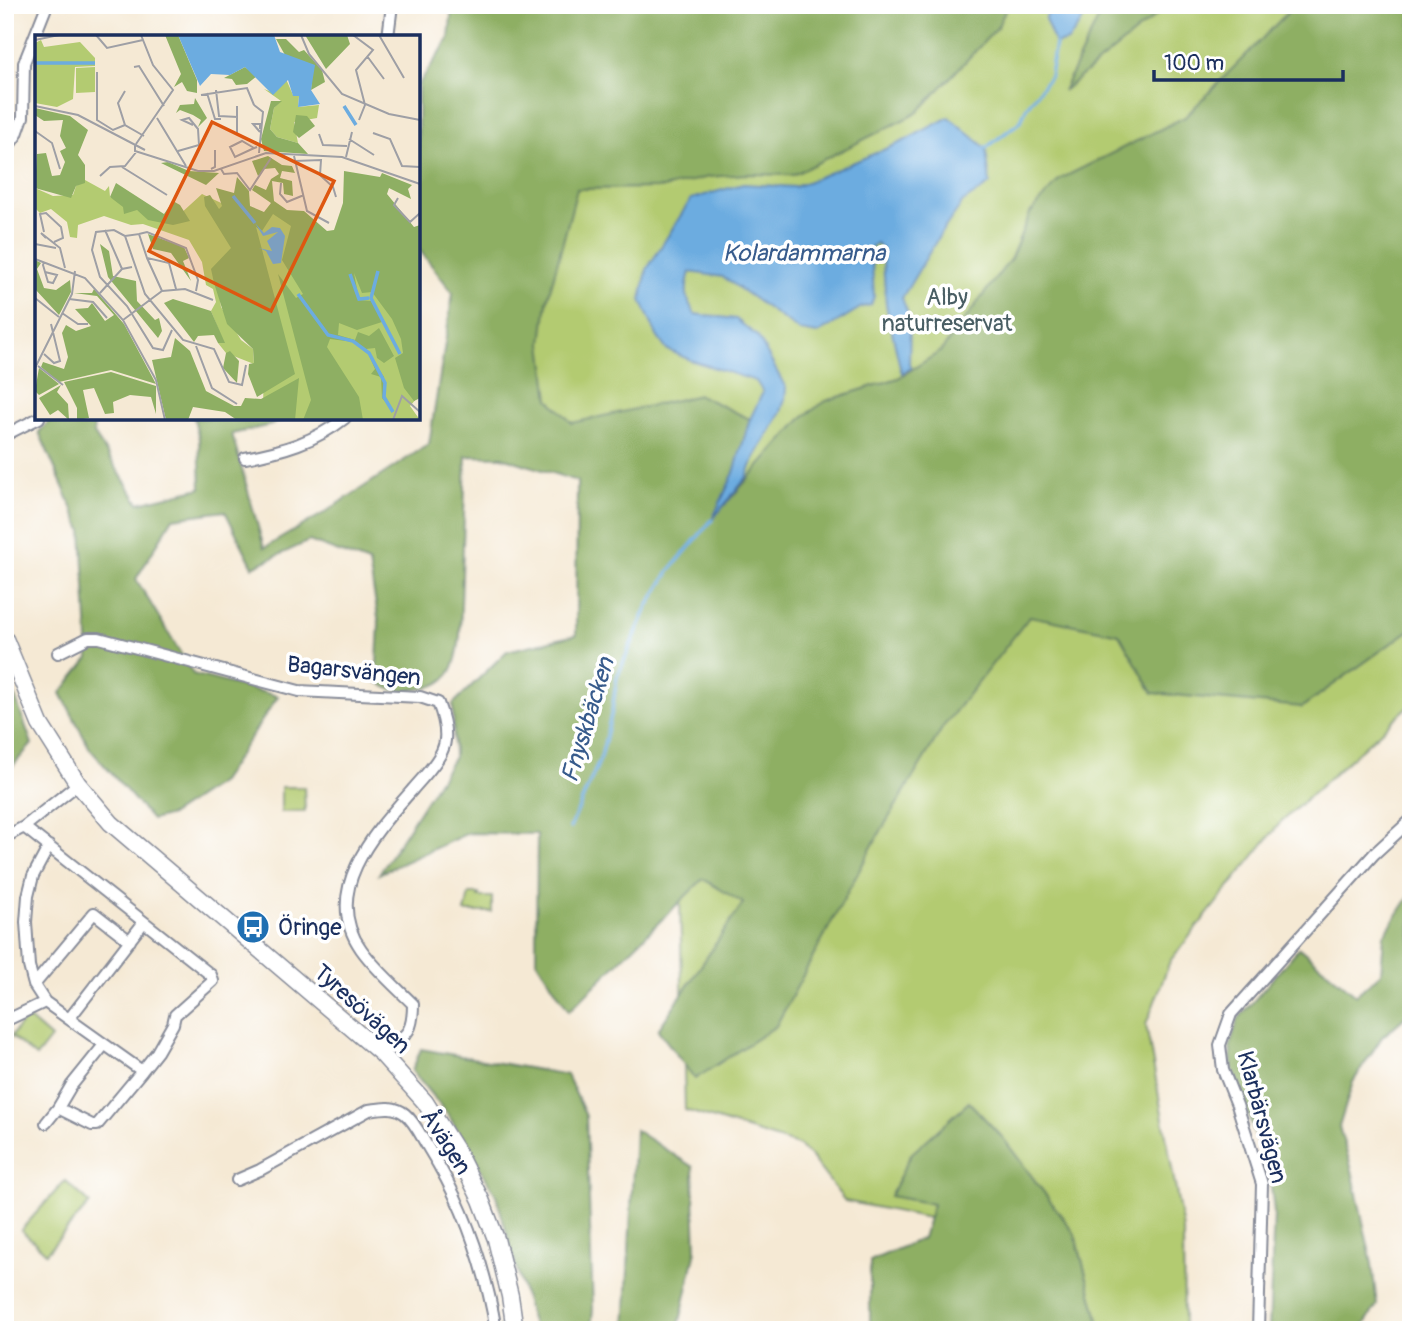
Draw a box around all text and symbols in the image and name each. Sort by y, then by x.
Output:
inset map [35,35,420,420]
scale bar [1154,38,1342,82]
text: 100 m [1164,50,1224,77]
water label: Kolardammarna [723,239,887,268]
park label: Alby naturreservat [882,283,1013,338]
street label: Bagarsvängen [286,650,422,692]
water label: Fnyskbäcken [555,653,621,786]
bus stop icon: Öringe [234,908,272,946]
place label: Öringe [278,913,342,942]
street label: Tyresövägen [307,958,417,1060]
street label: Klarbärsvägen [1230,1048,1294,1186]
street label: Åvägen [414,1103,479,1180]

